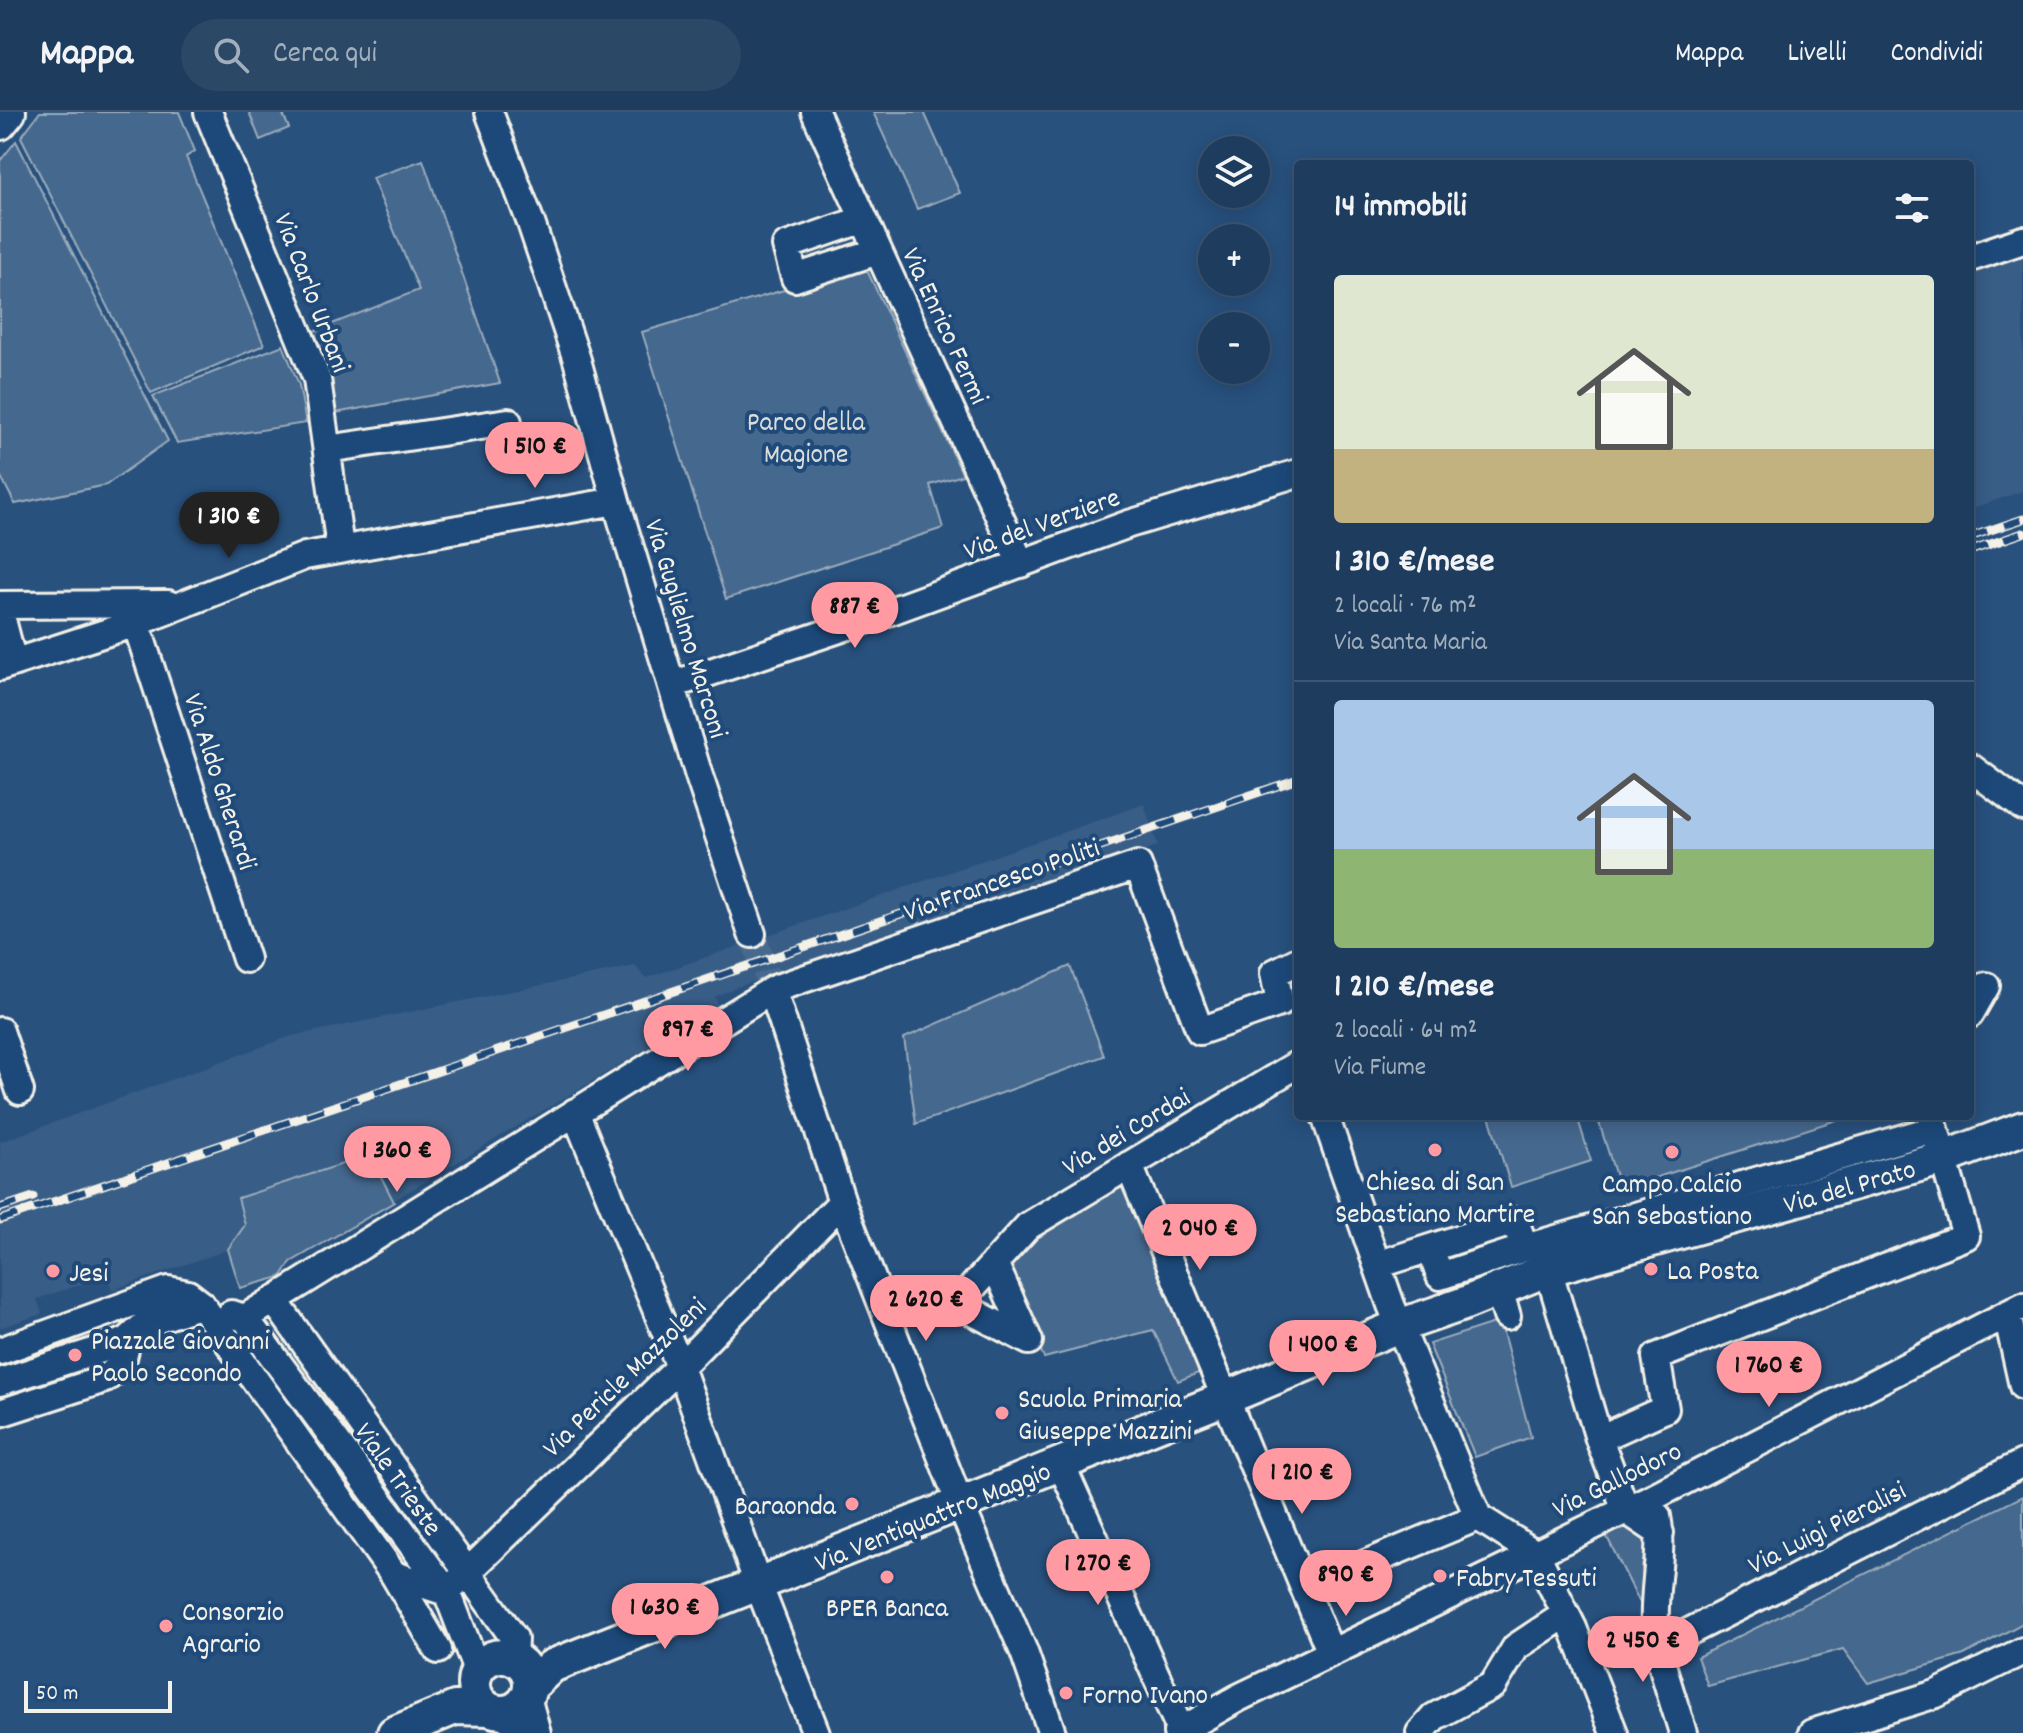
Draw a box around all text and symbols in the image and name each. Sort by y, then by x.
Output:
search box [181,19,741,91]
text: Mappa [40,28,133,83]
icon: search [209,33,253,77]
text: Cerca qui [273,34,377,77]
text: Mappa [1675,35,1743,75]
text: Livelli [1787,35,1846,75]
text: Condividi [1890,35,1983,75]
map controls [1198,136,1270,384]
button: layers [1198,136,1270,208]
text: 14 immobili [1334,184,1467,233]
icon: filters [1890,186,1934,230]
street label: Via Carlo Urbani [261,208,358,379]
button: + [1198,224,1270,296]
street label: Via Enrico Fermi [889,242,996,412]
button: − [1198,312,1270,384]
icon: home [1562,327,1706,471]
park label: Parco della Magione [747,405,866,477]
pin: 1 510 € [461,422,609,490]
text: 1 510 € [503,429,567,466]
street label: Via del Verziere [959,480,1126,573]
pin: 1 310 € [155,492,303,560]
text: 1 310 € [197,499,261,536]
street label: Via Guglielmo Marconi [631,515,736,744]
text: 1 310 €/mese [1334,539,1494,588]
pin: 887 € [799,582,911,650]
text: 2 locali · 76 m² [1334,588,1477,625]
text: 887 € [829,589,881,626]
text: Via Santa Maria [1334,625,1487,662]
street label: Via Aldo Gherardi [170,689,265,876]
icon: home [1562,752,1706,896]
street label: Via Francesco Politi [899,830,1106,935]
text: 1 210 €/mese [1334,964,1494,1013]
pin: 897 € [632,1005,744,1073]
text: 897 € [662,1012,714,1049]
text: 2 locali · 64 m² [1334,1013,1477,1050]
text: Via Fiume [1334,1050,1426,1087]
street label: Via dei Cordai [1056,1080,1199,1188]
pin: 1 360 € [323,1126,471,1194]
text: 1 360 € [362,1133,432,1170]
marker: Chiesa di San Sebastiano Martire [1426,1141,1444,1159]
marker: Campo Calcio San Sebastiano [1663,1143,1681,1161]
street label: Via del Prato [1780,1152,1921,1228]
place label: Chiesa di San Sebastiano Martire [1335,1165,1535,1237]
place label: Campo Calcio San Sebastiano [1592,1167,1752,1239]
pin: 2 040 € [1126,1204,1274,1272]
text: 2 040 € [1162,1211,1238,1248]
place label: La Posta [1667,1254,1759,1294]
place label: Jesi [69,1256,108,1296]
marker: La Posta [1642,1260,1660,1278]
marker: Jesi [44,1262,62,1280]
pin: 2 620 € [852,1275,1000,1343]
text: 2 620 € [888,1282,964,1319]
street label: Via Pericle Mazzoleni [535,1290,718,1469]
pin: 1 400 € [1249,1320,1397,1388]
place label: Piazzale Giovanni Paolo Secondo [91,1324,269,1396]
text: 1 400 € [1287,1327,1359,1364]
pin: 1 760 € [1695,1341,1843,1409]
marker: Piazzale Giovanni Paolo Secondo [66,1346,84,1364]
text: 1 760 € [1735,1348,1803,1385]
place label: Scuola Primaria Giuseppe Mazzini [1018,1382,1192,1454]
marker: Scuola Primaria Giuseppe Mazzini [993,1404,1011,1422]
street label: Viale Trieste [342,1416,450,1546]
street label: Via Gallodoro [1547,1434,1690,1531]
pin: 1 210 € [1228,1448,1376,1516]
street label: Via Ventiquattro Maggio [810,1454,1058,1585]
text: 1 210 € [1270,1455,1334,1492]
street label: Via Luigi Pieralisi [1742,1473,1914,1588]
place label: Baraonda [734,1489,837,1529]
marker: Baraonda [843,1495,861,1513]
pin: 1 270 € [1024,1539,1172,1607]
text: 1 270 € [1064,1546,1132,1583]
pin: 890 € [1290,1550,1402,1618]
text: 890 € [1318,1557,1374,1594]
place label: Fabry Tessuti [1456,1561,1597,1601]
marker: Fabry Tessuti [1431,1567,1449,1585]
marker: BPER Banca [878,1568,896,1586]
pin: 1 630 € [591,1583,739,1651]
text: 1 630 € [630,1590,700,1627]
place label: BPER Banca [826,1591,949,1631]
place label: Consorzio Agrario [182,1595,284,1667]
pin: 2 450 € [1569,1616,1717,1684]
marker: Consorzio Agrario [157,1617,175,1635]
text: 2 450 € [1606,1623,1680,1660]
scale bar [24,1677,172,1713]
place label: Forno Ivano [1082,1678,1208,1718]
text: 50 m [36,1679,78,1710]
marker: Forno Ivano [1057,1684,1075,1702]

